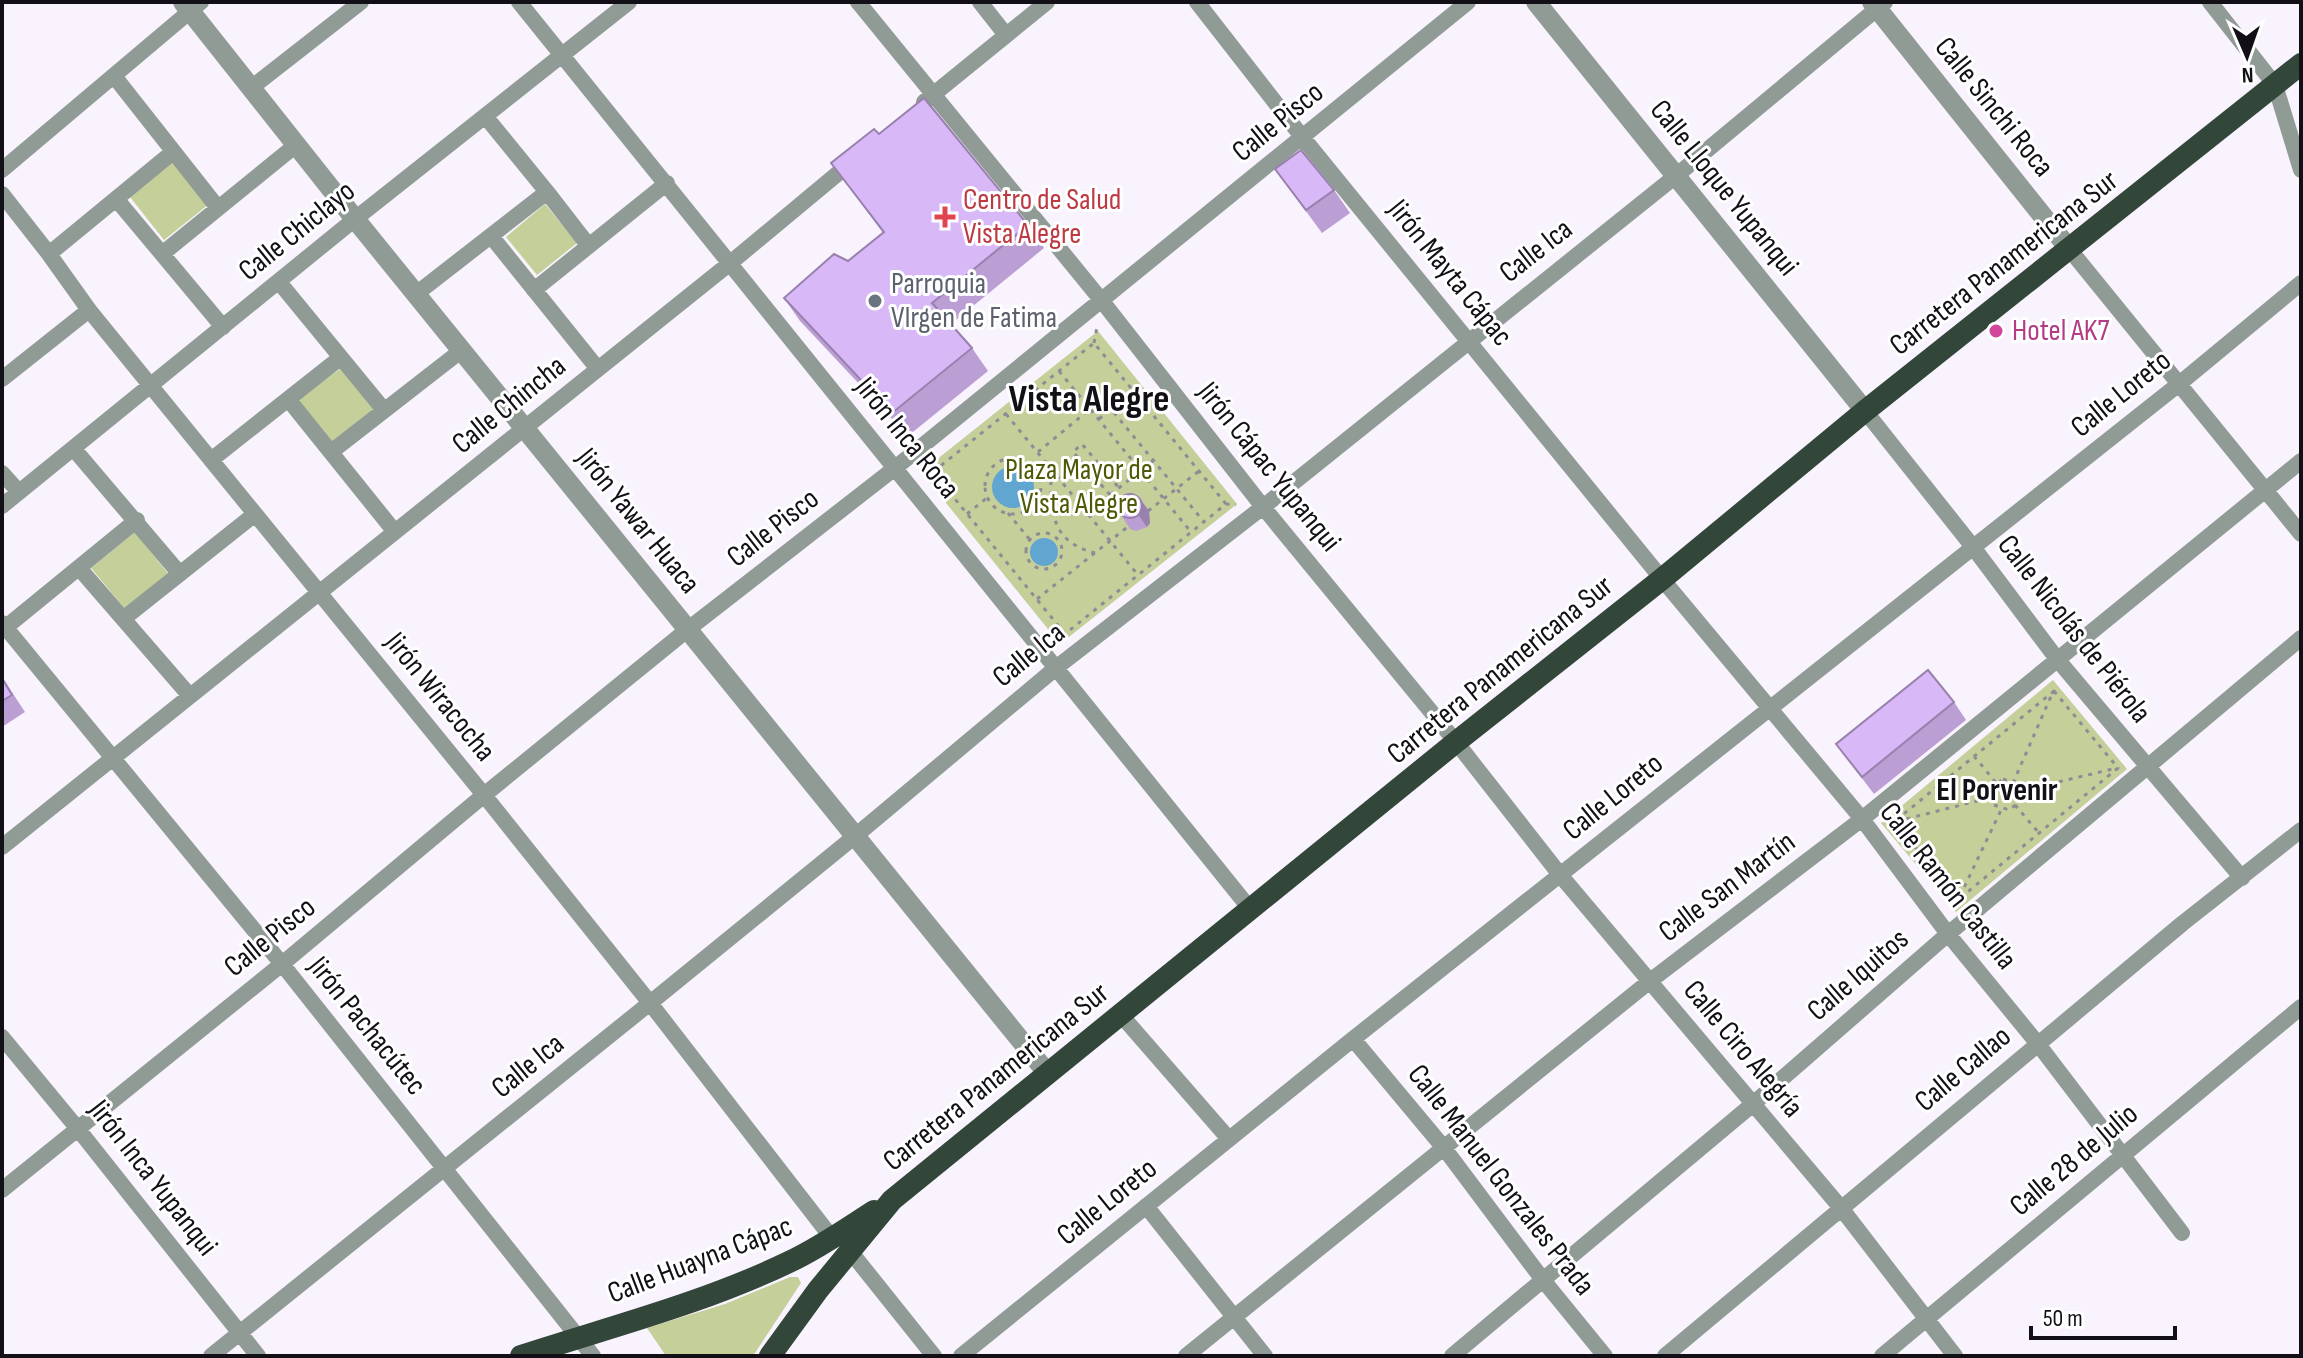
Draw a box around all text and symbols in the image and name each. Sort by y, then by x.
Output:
north arrow [2207,16,2287,96]
street label: Calle Sinchi Roca [1927,30,2061,184]
text: N [2241,61,2254,88]
street label: Calle Pisco [1225,74,1331,170]
street label: Calle Lloque Yupanqui [1642,93,1806,283]
street label: Carretera Panamericana Sur [1883,162,2126,363]
street label: Calle Chiclayo [232,173,362,289]
place label: Centro de Salud Vista Alegre [963,182,1121,252]
street label: Jirón Mayta Cápac [1379,192,1520,353]
marker: Centro de Salud Vista Alegre [934,206,956,228]
street label: Calle Ica [1492,211,1580,291]
place label: Parroquia VIrgen de Fatima [891,266,1057,336]
marker: Parroquia VIrgen de Fatima [866,292,884,310]
place label: Hotel AK7 [2012,313,2110,349]
marker: Hotel AK7 [1987,322,2005,340]
street label: Calle Loreto [2064,343,2178,445]
street label: Calle Chincha [445,348,573,462]
street label: Jirón Inca Roca [846,369,967,506]
street label: Jirón Cápac Yupanqui [1189,374,1348,559]
district label: Vista Alegre [1009,377,1169,422]
street label: Jirón Yawar Huaca [568,440,707,601]
park label: Plaza Mayor de Vista Alegre [1005,452,1153,522]
street label: Calle Pisco [720,481,826,575]
street label: Calle Nicolás de Piérola [1989,528,2159,730]
street label: Carretera Panamericana Sur [1380,568,1620,772]
street label: Calle Ica [985,615,1073,695]
street label: Jirón Wiracocha [376,624,503,769]
street label: Calle Loreto [1556,746,1670,848]
district label: El Porvenir [1936,771,2058,810]
street label: Calle Ramón Castilla [1872,795,2024,977]
street label: Calle San Martín [1652,824,1802,950]
street label: Calle Pisco [217,889,323,985]
street label: Calle Iquitos [1800,921,1916,1029]
street label: Jirón Pachacútec [300,949,434,1102]
street label: Calle Ciro Alegría [1675,973,1811,1125]
street label: Carretera Panamericana Sur [876,975,1116,1179]
street label: Calle Callao [1908,1018,2018,1120]
street label: Calle Ica [484,1026,572,1106]
street label: Calle Manuel Gonzales Prada [1400,1057,1602,1303]
street label: Jirón Inca Yupanqui [80,1092,225,1263]
street label: Calle 28 de Julio [2003,1096,2145,1224]
street label: Calle Loreto [1050,1151,1164,1253]
street label: Calle Huayna Cápac [603,1208,797,1312]
scale bar [2031,1290,2175,1340]
text: 50 m [2043,1304,2083,1333]

